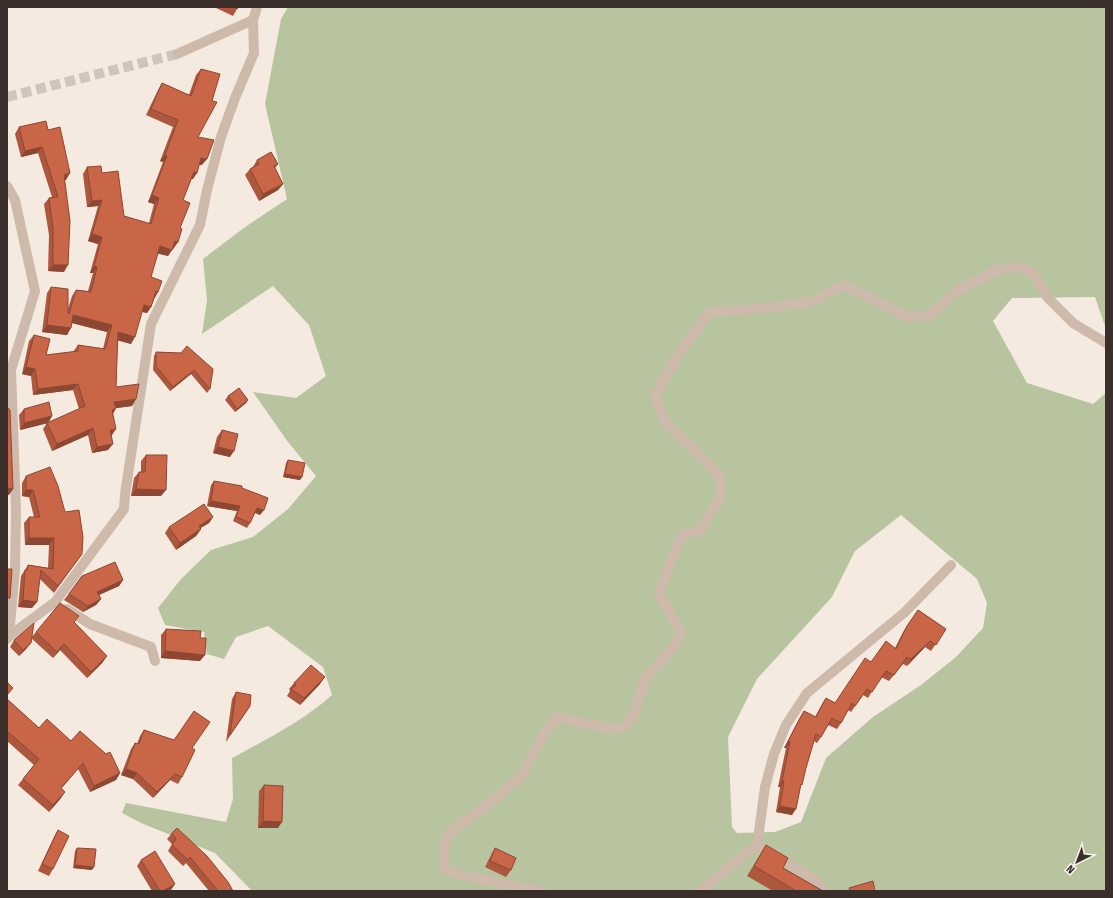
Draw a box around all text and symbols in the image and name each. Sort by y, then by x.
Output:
north arrow [1057,842,1097,882]
text: N [1064,862,1077,876]

